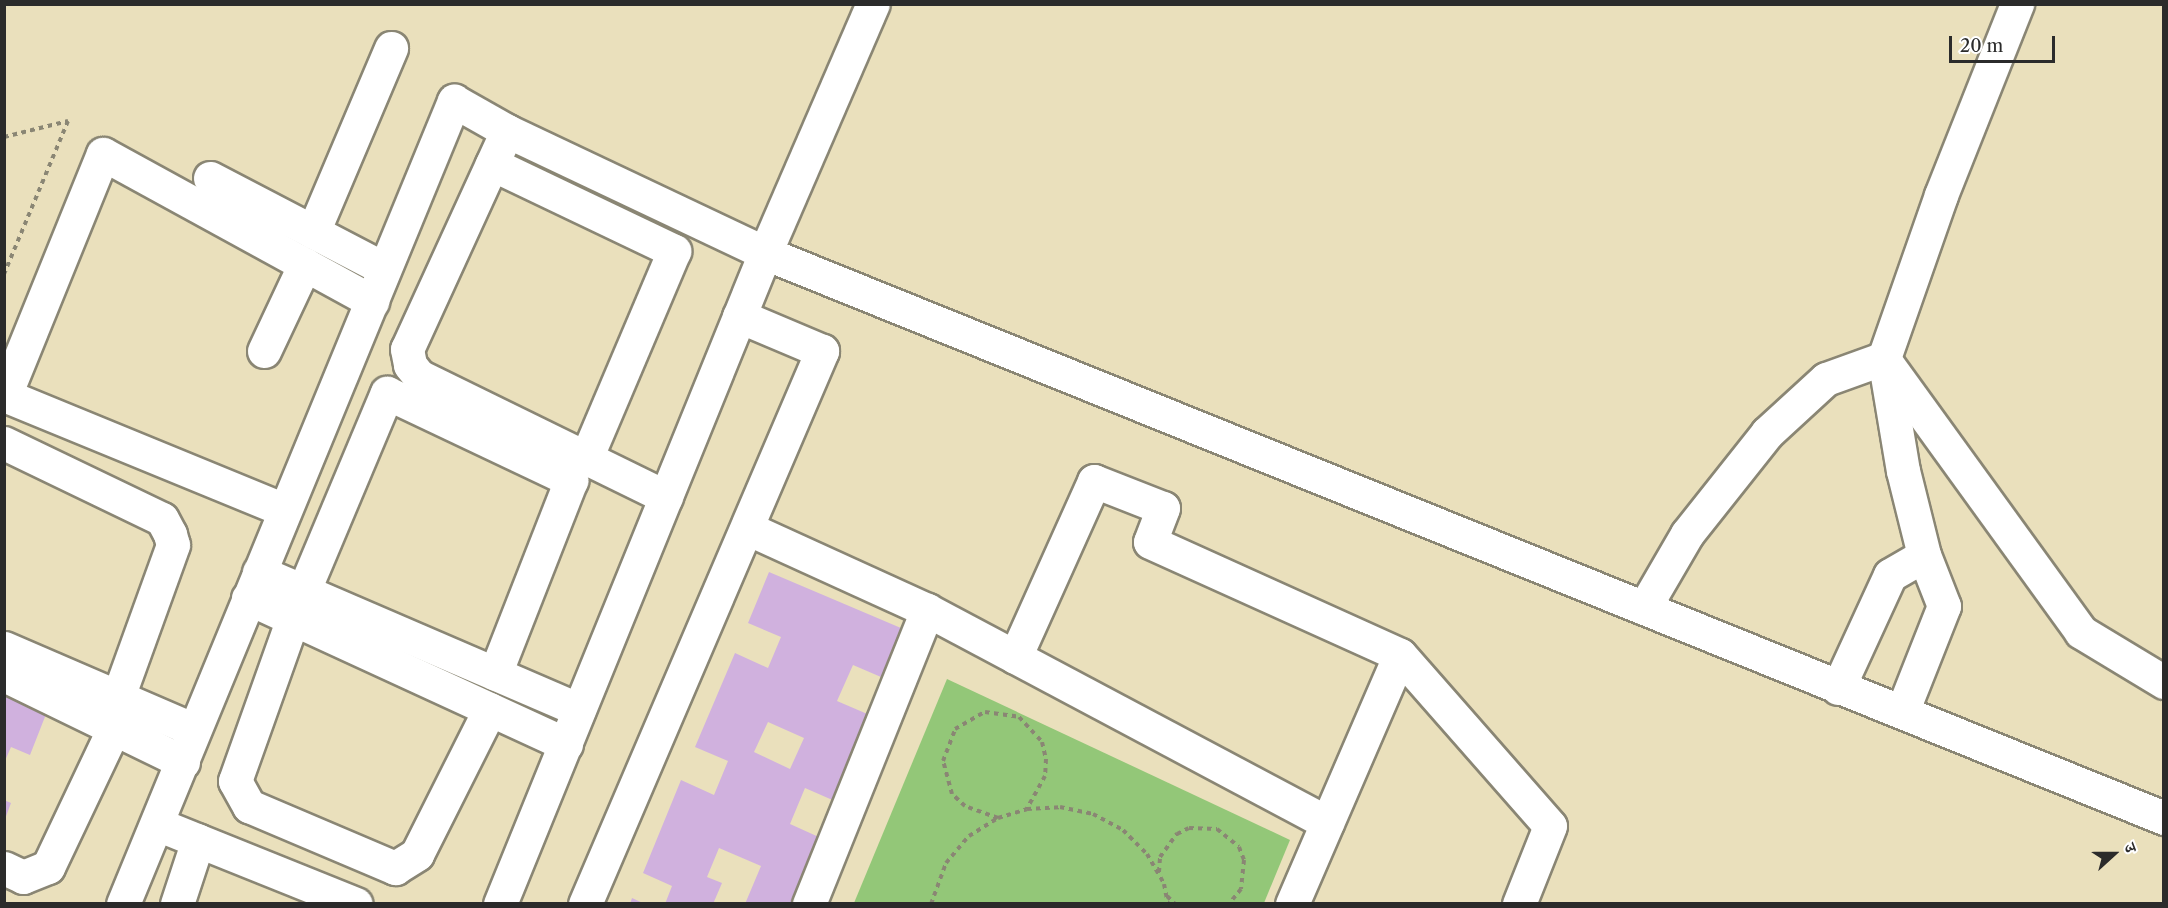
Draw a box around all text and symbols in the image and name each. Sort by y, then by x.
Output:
scale bar [1952,24,2058,62]
text: 20 m [1960,35,2003,57]
north arrow [2084,824,2144,884]
text: उ [2120,840,2142,855]

